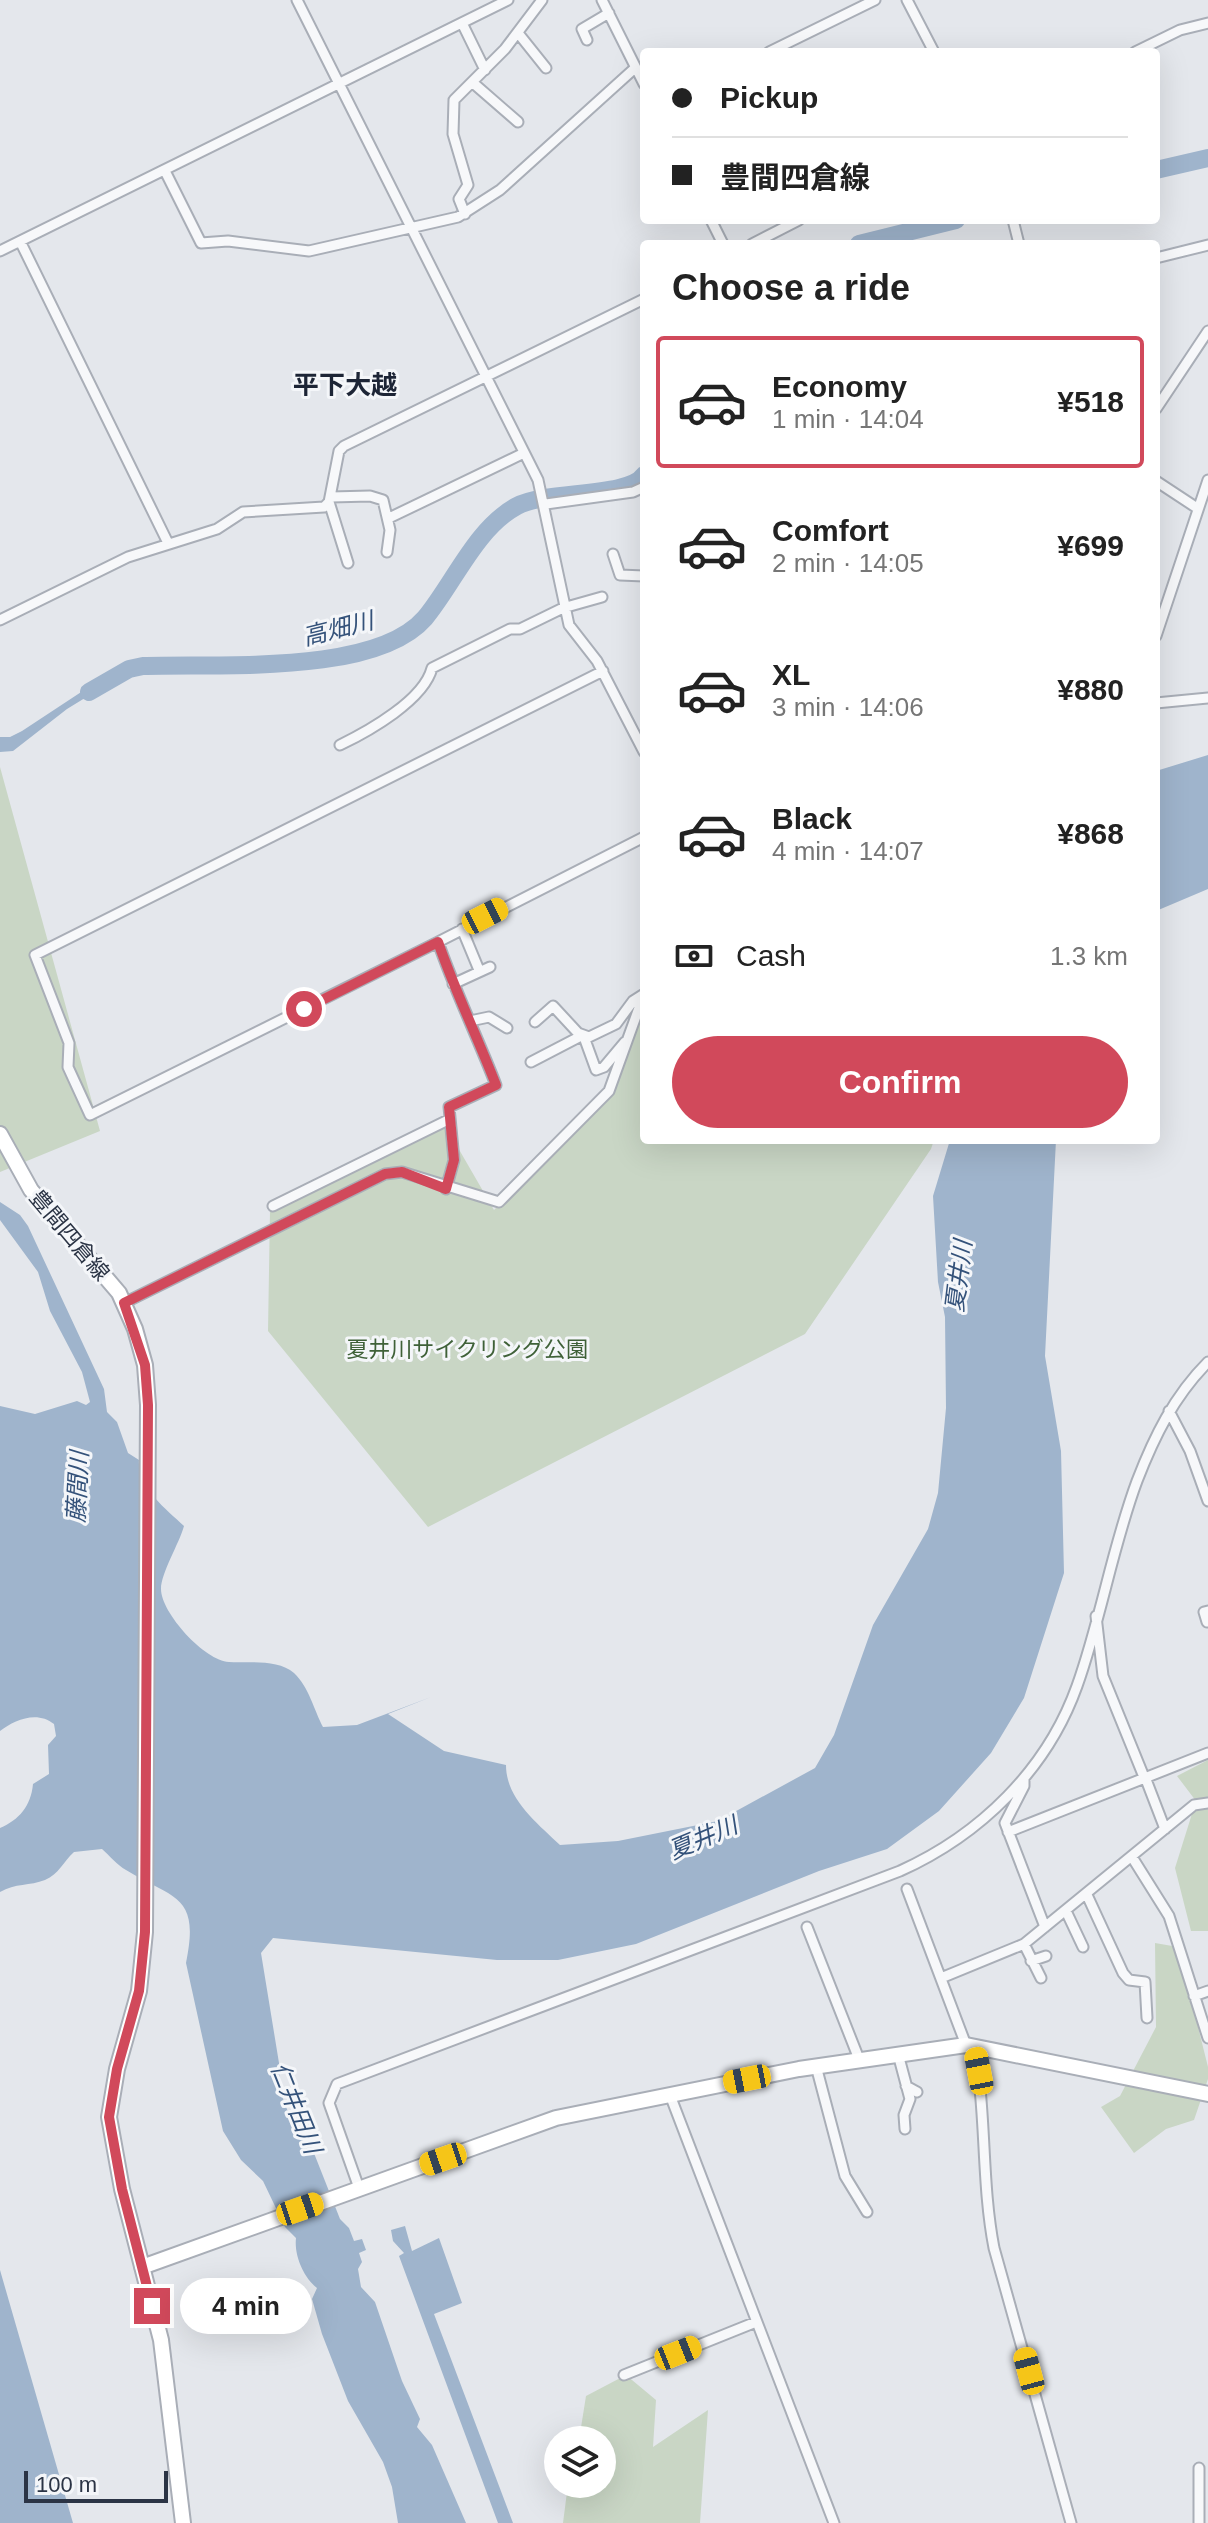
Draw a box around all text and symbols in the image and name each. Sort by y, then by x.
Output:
text: Pickup [720,81,818,114]
text: 豊間四倉線 [720,161,870,194]
text: Choose a ride [672,267,910,308]
icon: car [676,366,748,438]
district label: 平下大越 [293,370,397,400]
text: Economy [772,370,907,403]
text: ¥518 [1057,385,1124,418]
text: 1 min · 14:04 [772,404,924,434]
icon: car [676,510,748,582]
text: Comfort [772,514,889,547]
text: ¥699 [1057,529,1124,562]
text: 2 min · 14:05 [772,548,924,578]
water label: 高畑川 [300,606,379,650]
icon: car [676,654,748,726]
text: XL [772,658,810,691]
text: ¥880 [1057,673,1124,706]
text: 3 min · 14:06 [772,692,924,722]
icon: car [676,798,748,870]
text: Black [772,802,852,835]
text: ¥868 [1057,817,1124,850]
text: 4 min · 14:07 [772,836,924,866]
car [458,894,512,938]
icon: cash [672,934,716,978]
text: Cash [736,939,806,972]
text: 1.3 km [1050,941,1128,971]
route start [286,991,322,1027]
button: Confirm [672,1036,1128,1128]
street label: 豊間四倉線 [25,1185,115,1285]
water label: 夏井川 [941,1236,977,1313]
park label: 夏井川サイクリング公園 [346,1337,588,1362]
water label: 藤間川 [62,1447,93,1524]
water label: 夏井川 [664,1810,744,1864]
car [963,2045,995,2097]
water label: 仁井田川 [266,2058,328,2160]
car [721,2063,773,2095]
car [416,2140,470,2178]
car [273,2190,327,2228]
callout: 4 min [180,2278,312,2334]
route end [134,2288,170,2324]
text: 4 min [212,2291,280,2321]
car [651,2333,705,2373]
car [1011,2345,1047,2397]
map controls [544,2426,616,2498]
button: layers [544,2426,616,2498]
scale bar [24,2467,168,2503]
text: 100 m [36,2472,97,2497]

